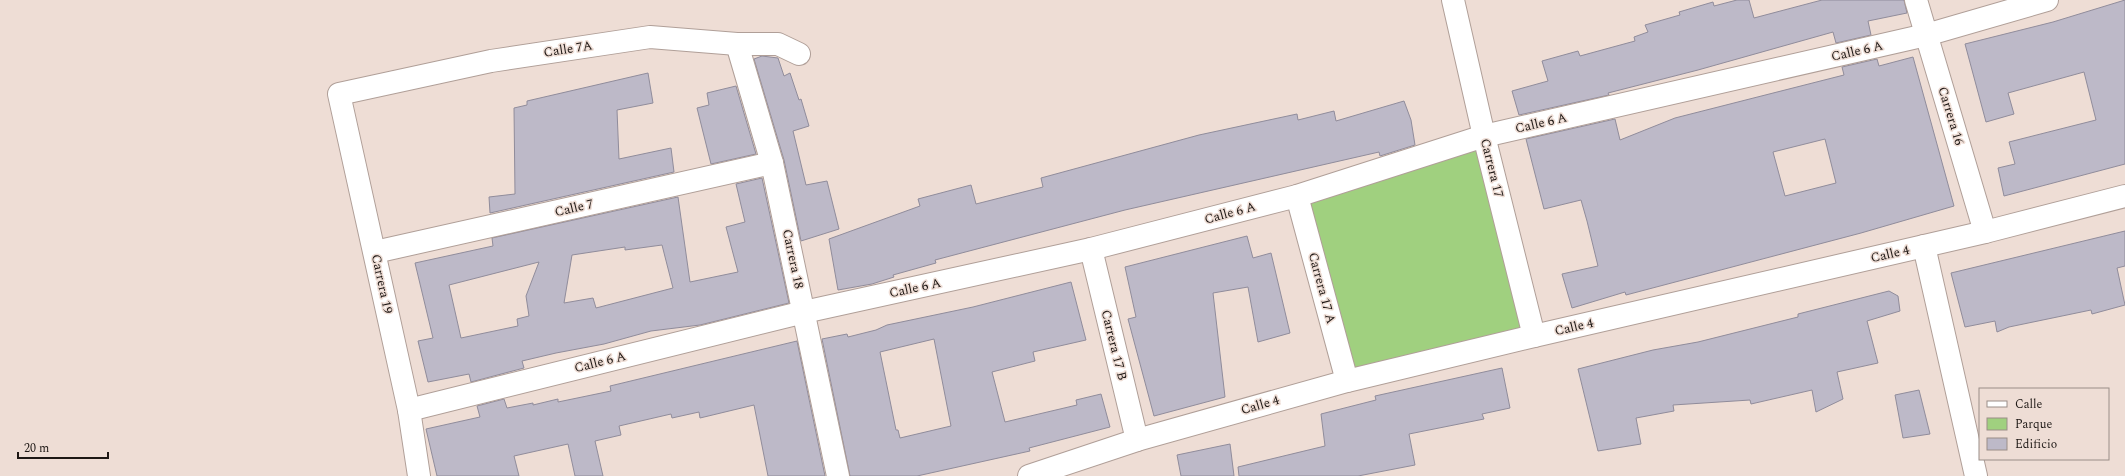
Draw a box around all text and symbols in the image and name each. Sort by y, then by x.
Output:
street label: Calle 7A [542,35,594,63]
street label: Calle 6 A [1829,35,1885,67]
street label: Carrera 16 [1933,84,1970,148]
street label: Calle 6 A [1513,107,1569,139]
street label: Carrera 17 [1475,136,1509,200]
street label: Calle 7 [553,194,595,222]
street label: Calle 6 A [1202,196,1258,229]
street label: Carrera 18 [777,227,809,291]
street label: Calle 4 [1869,240,1912,268]
street label: Carrera 17 A [1303,250,1341,326]
street label: Carrera 19 [366,252,398,316]
street label: Calle 6 A [887,273,943,303]
street label: Carrera 17 B [1096,308,1132,382]
street label: Calle 4 [1553,313,1596,341]
street label: Calle 6 A [572,346,628,378]
legend [1979,388,2109,460]
street label: Calle 4 [1238,390,1282,420]
text: Calle [2015,395,2043,414]
text: Parque [2015,415,2052,434]
scale bar [18,434,108,460]
text: Edificio [2015,435,2057,454]
text: 20 m [24,439,49,458]

